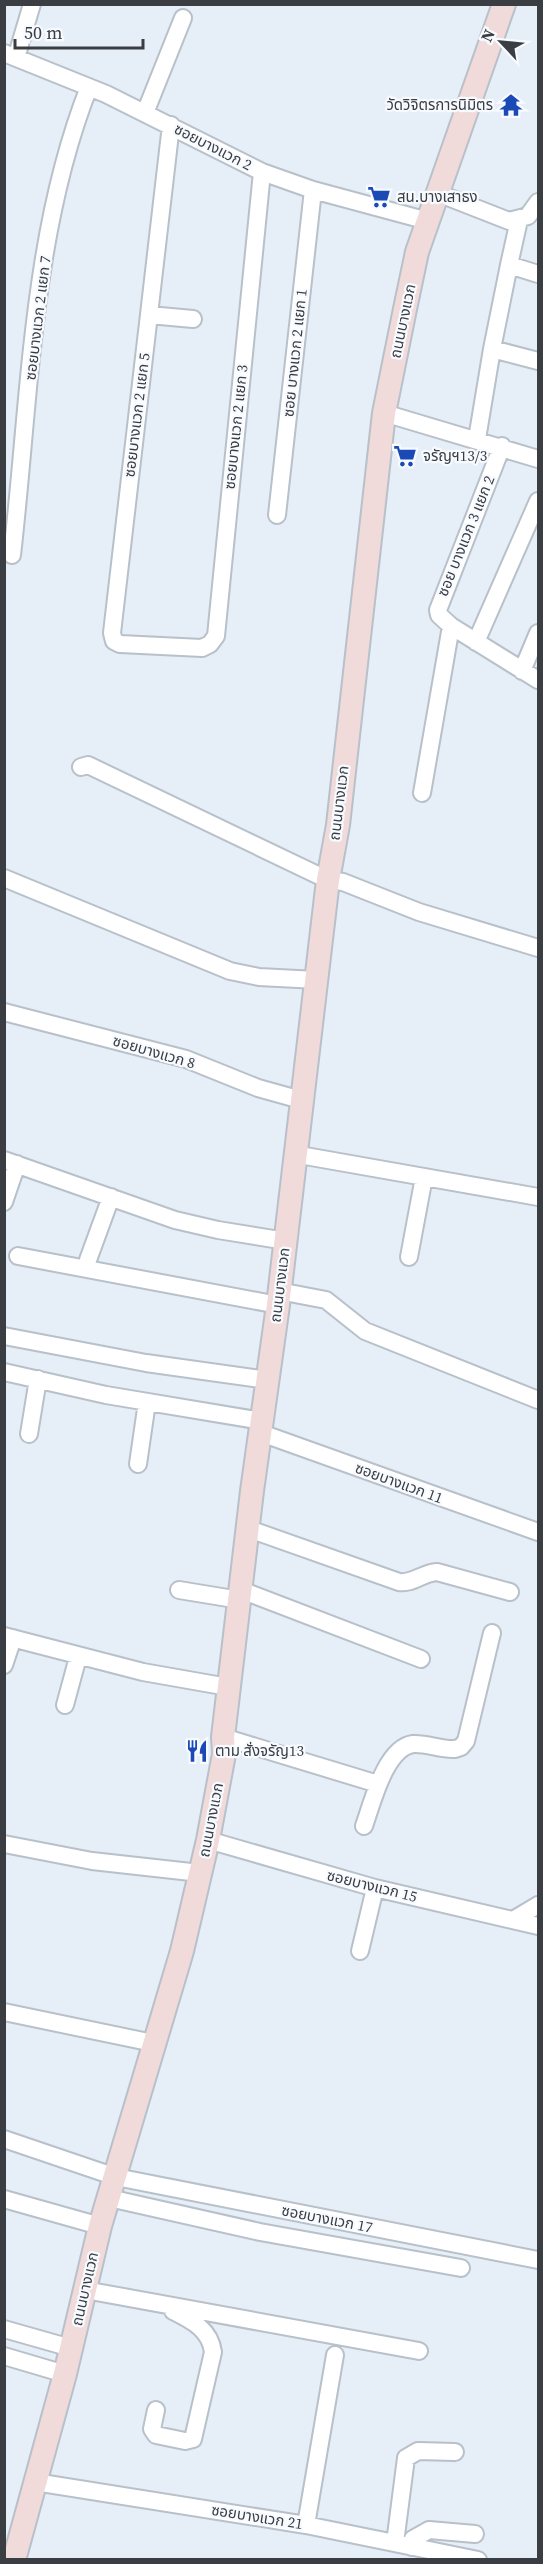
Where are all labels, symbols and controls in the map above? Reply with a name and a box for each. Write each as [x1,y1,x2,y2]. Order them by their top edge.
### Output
scale bar [15,12,142,50]
north arrow [471,12,531,72]
text: 50 m [24,20,62,45]
text: N [475,25,500,45]
temple icon: วัดวิจิตรการนิมิตร [498,92,524,118]
place label: วัดวิจิตรการนิมิตร [386,94,493,115]
street label: ซอยบางแวก 2 [171,118,256,175]
supermarket icon: สน.บางเสาธง [366,184,392,210]
place label: สน.บางเสาธง [397,186,478,207]
street label: ซอยบางแวก 2 แยก 7 [19,254,56,381]
street label: ถนนบางแวก [384,282,421,360]
street label: ซอย บางแวก 2 แยก 1 [277,288,312,418]
street label: ซอยบางแวก 2 แยก 5 [118,351,155,478]
street label: ซอยบางแวก 2 แยก 3 [219,364,252,490]
supermarket icon: จรัญฯ13/3 [392,443,418,469]
place label: จรัญฯ13/3 [423,445,487,466]
street label: ซอย บางแวก 3 แยก 2 [432,472,499,599]
street label: ถนนบางแวก [323,764,354,842]
street label: ซอยบางแวก 8 [110,1030,198,1073]
street label: ถนนบางแวก [264,1246,295,1324]
street label: ซอยบางแวก 11 [352,1457,446,1508]
restaurant icon: ตาม สั่งจรัญ13 [184,1738,210,1764]
place label: ตาม สั่งจรัญ13 [215,1740,304,1761]
street label: ถนนบางแวก [193,1781,228,1859]
street label: ซอยบางแวก 15 [325,1864,419,1907]
street label: ซอยบางแวก 17 [280,2199,374,2238]
street label: ถนนบางแวก [66,2250,103,2328]
street label: ซอยบางแวก 21 [210,2499,304,2534]

